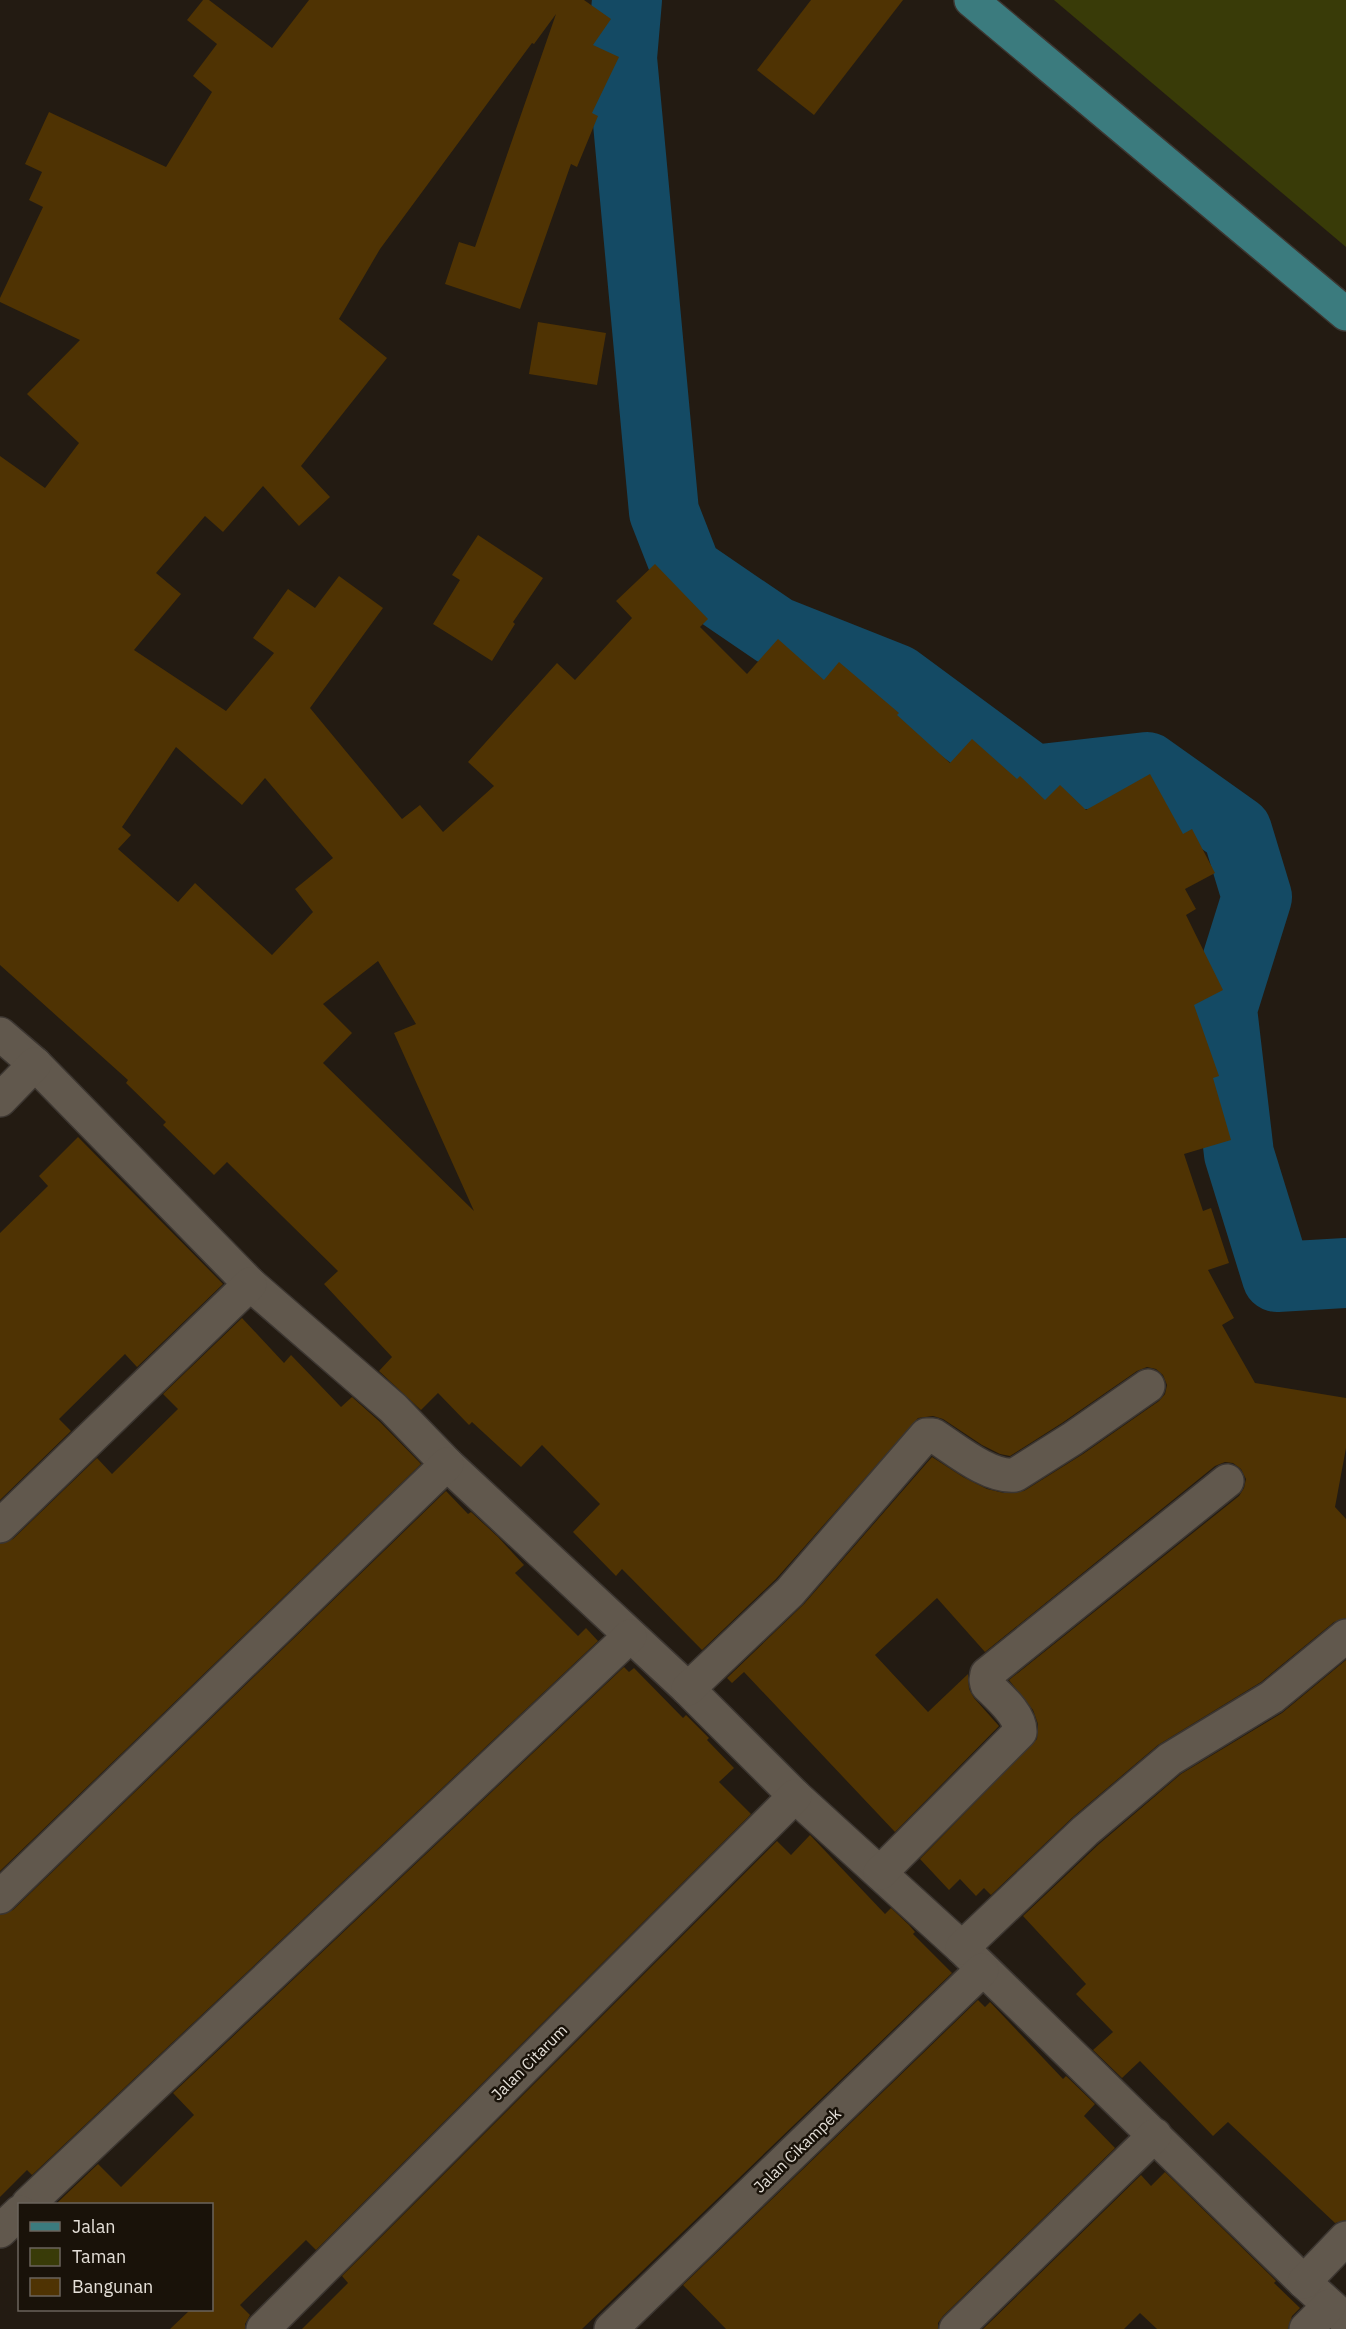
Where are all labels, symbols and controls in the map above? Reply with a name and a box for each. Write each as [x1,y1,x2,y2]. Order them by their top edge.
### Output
street label: Jalan Citarum [487,2020,571,2104]
street label: Jalan Cikampek [749,2103,845,2197]
legend [18,2203,213,2311]
text: Jalan [72,2215,116,2238]
text: Taman [72,2245,126,2268]
text: Bangunan [72,2275,153,2298]

